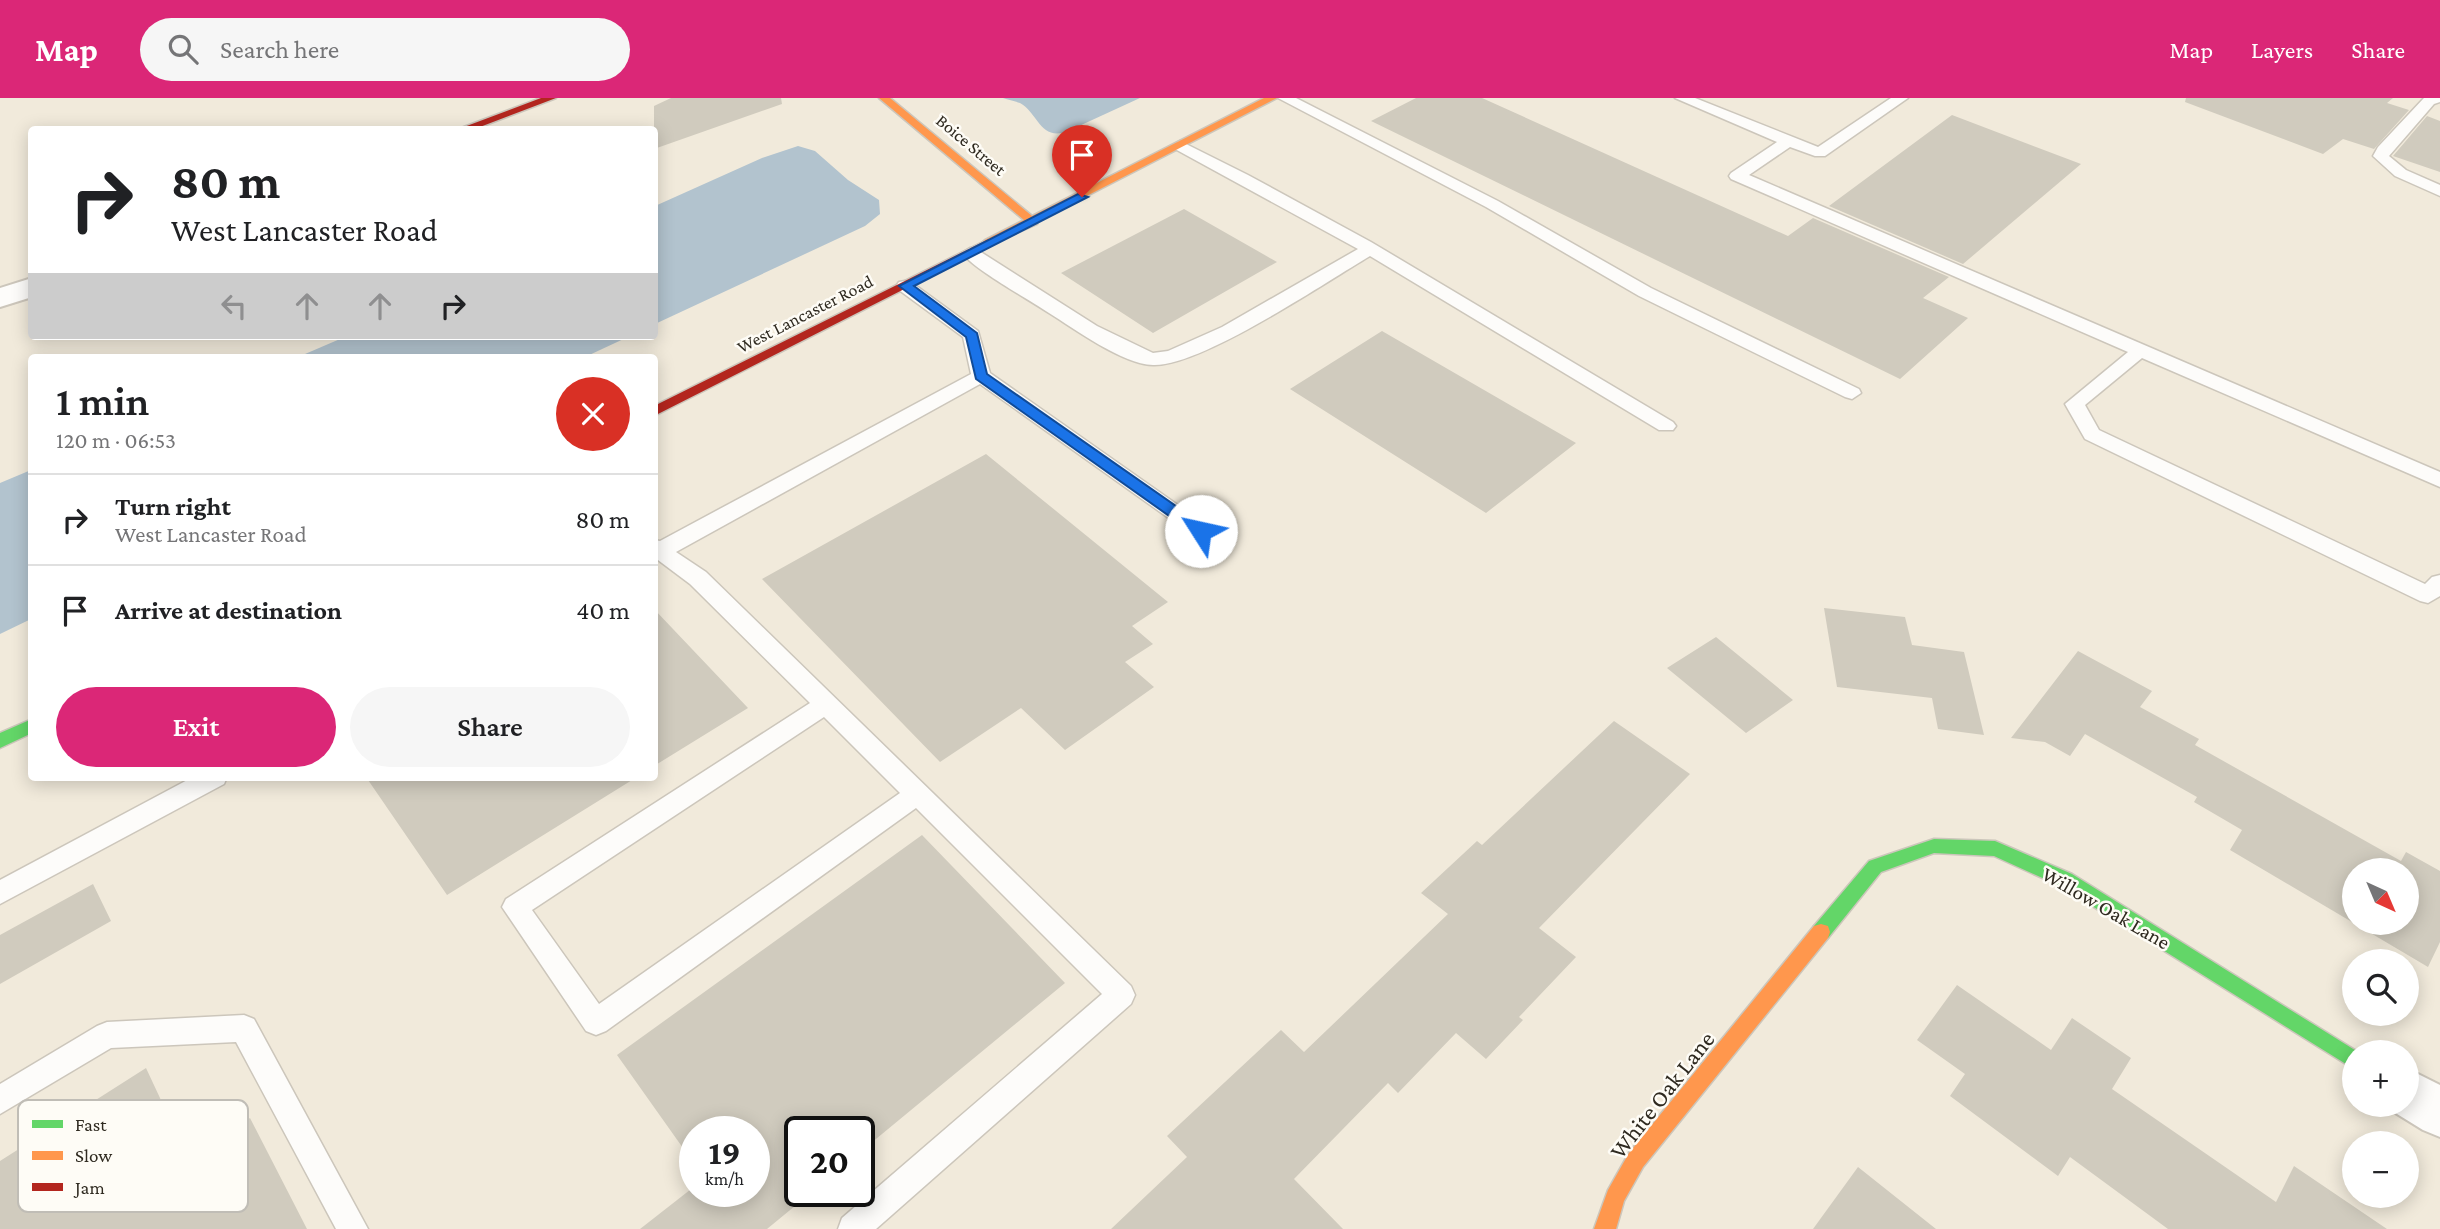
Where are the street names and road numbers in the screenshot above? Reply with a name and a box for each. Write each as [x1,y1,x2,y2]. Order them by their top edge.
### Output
street label: Boice Street [932,110,1011,180]
street label: West Lancaster Road [734,271,877,357]
street label: Willow Oak Lane [2038,862,2174,954]
street label: White Oak Lane [1604,1026,1720,1164]

